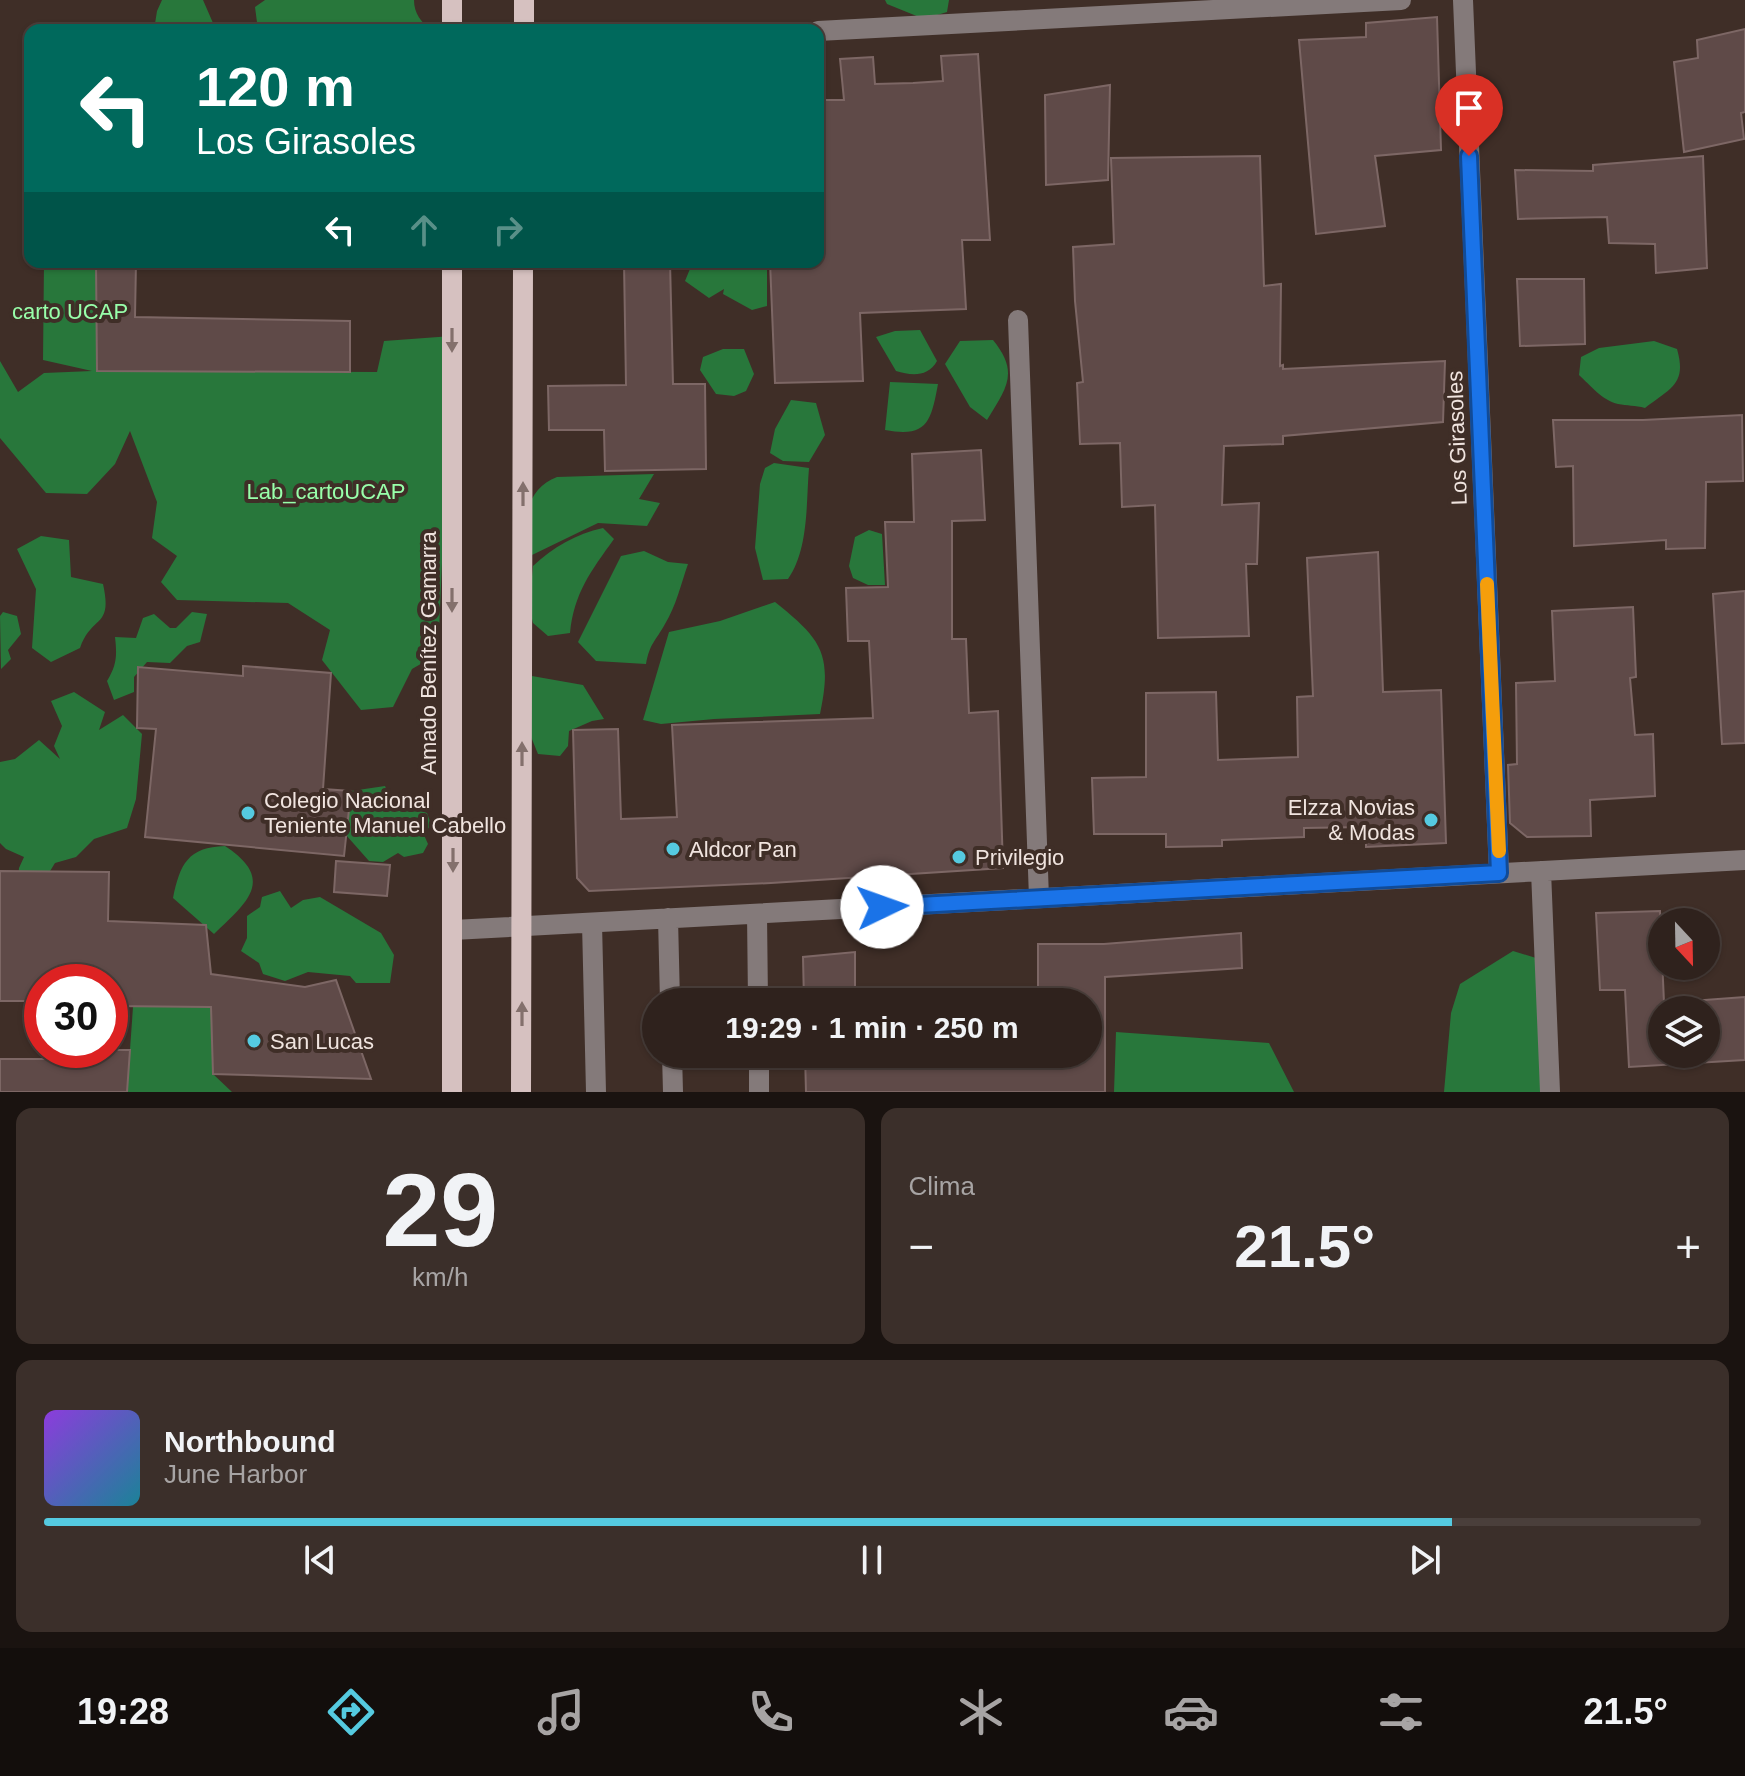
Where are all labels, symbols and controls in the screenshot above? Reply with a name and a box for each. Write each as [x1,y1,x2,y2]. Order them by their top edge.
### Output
text: 120 m [196,55,355,118]
icon: left [64,56,168,160]
pin [1435,74,1503,156]
icon: arrive [1447,86,1491,130]
text: Los Girasoles [196,121,416,162]
icon: left [318,208,362,252]
icon: ahead [402,208,446,252]
icon: right [486,208,530,252]
park label: carto UCAP [12,299,128,324]
one-way arrow [446,328,458,353]
street label: Los Girasoles [1442,370,1472,506]
park label: Lab_cartoUCAP [247,479,405,504]
one-way arrow [517,481,529,506]
street label: Amado Benítez Gamarra [416,531,441,775]
one-way arrow [446,588,458,613]
one-way arrow [516,741,528,766]
place label: Colegio Nacional Teniente Manuel Cabello [264,788,506,838]
place label: Elzza Novias & Modas [1288,795,1415,845]
marker: Colegio Nacional Teniente Manuel Cabello [239,804,257,822]
marker: Elzza Novias & Modas [1422,811,1440,829]
place label: Aldcor Pan [689,837,797,862]
marker: Aldcor Pan [664,840,682,858]
place label: Privilegio [975,845,1064,870]
one-way arrow [447,848,459,873]
marker: Privilegio [950,848,968,866]
position arrow [840,865,924,949]
north arrow [1648,908,1720,980]
map controls [1648,908,1720,1068]
speed limit sign: 30 [24,964,128,1068]
button: layers [1648,996,1720,1068]
one-way arrow [516,1001,528,1026]
text: 19:29 · 1 min · 250 m [725,1011,1019,1044]
place label: San Lucas [270,1029,374,1054]
marker: San Lucas [245,1032,263,1050]
text: 29 [382,1152,498,1268]
text: Clima [909,1171,975,1201]
text: 21.5° [1234,1213,1375,1280]
text: − [909,1222,934,1271]
text: + [1675,1222,1701,1271]
text: km/h [412,1262,468,1292]
text: Northbound [164,1425,336,1458]
text: June Harbor [164,1459,307,1489]
icon: previous [298,1538,342,1582]
icon: pause [850,1538,894,1582]
icon: next [1403,1538,1447,1582]
icon: directions [323,1684,379,1740]
icon: music [533,1684,589,1740]
icon: phone [743,1684,799,1740]
icon: climate [953,1684,1009,1740]
icon: car [1163,1684,1219,1740]
icon: filters [1373,1684,1429,1740]
text: 19:28 [77,1691,169,1732]
text: 21.5° [1583,1691,1668,1732]

